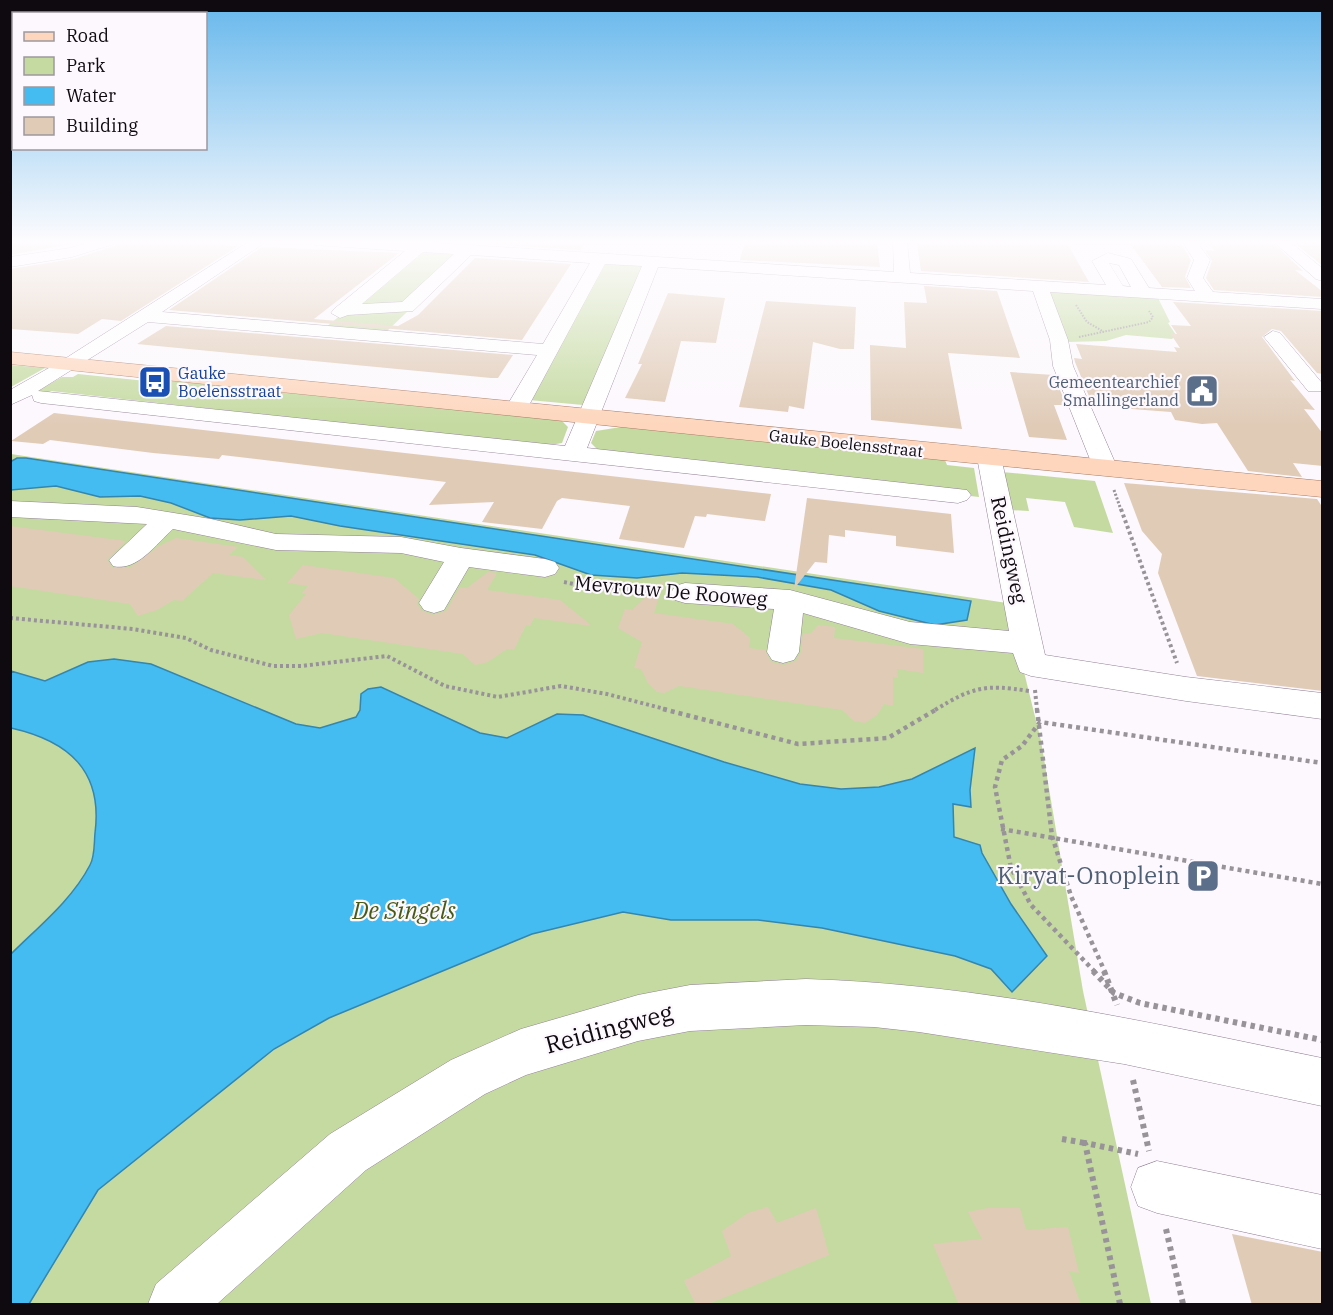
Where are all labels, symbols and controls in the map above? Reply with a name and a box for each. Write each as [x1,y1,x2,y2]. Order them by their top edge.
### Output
legend [12,12,207,150]
text: Road [66,24,109,47]
text: Park [66,54,106,77]
text: Water [66,84,116,107]
text: Building [66,114,138,137]
place label: Gauke Boelensstraat [178,363,282,401]
bus stop icon: Gauke Boelensstraat [137,364,173,400]
place label: Gemeentearchief Smallingerland [1049,372,1181,410]
public building icon: Gemeentearchief Smallingerland [1184,373,1220,409]
street label: Gauke Boelensstraat [768,425,924,461]
street label: Reidingweg [985,494,1034,606]
street label: Mevrouw De Rooweg [573,569,769,612]
parking icon: Kiryat-Onoplein [1185,858,1221,894]
place label: Kiryat-Onoplein [997,859,1180,891]
park label: De Singels [351,894,456,926]
street label: Reidingweg [541,996,676,1060]

